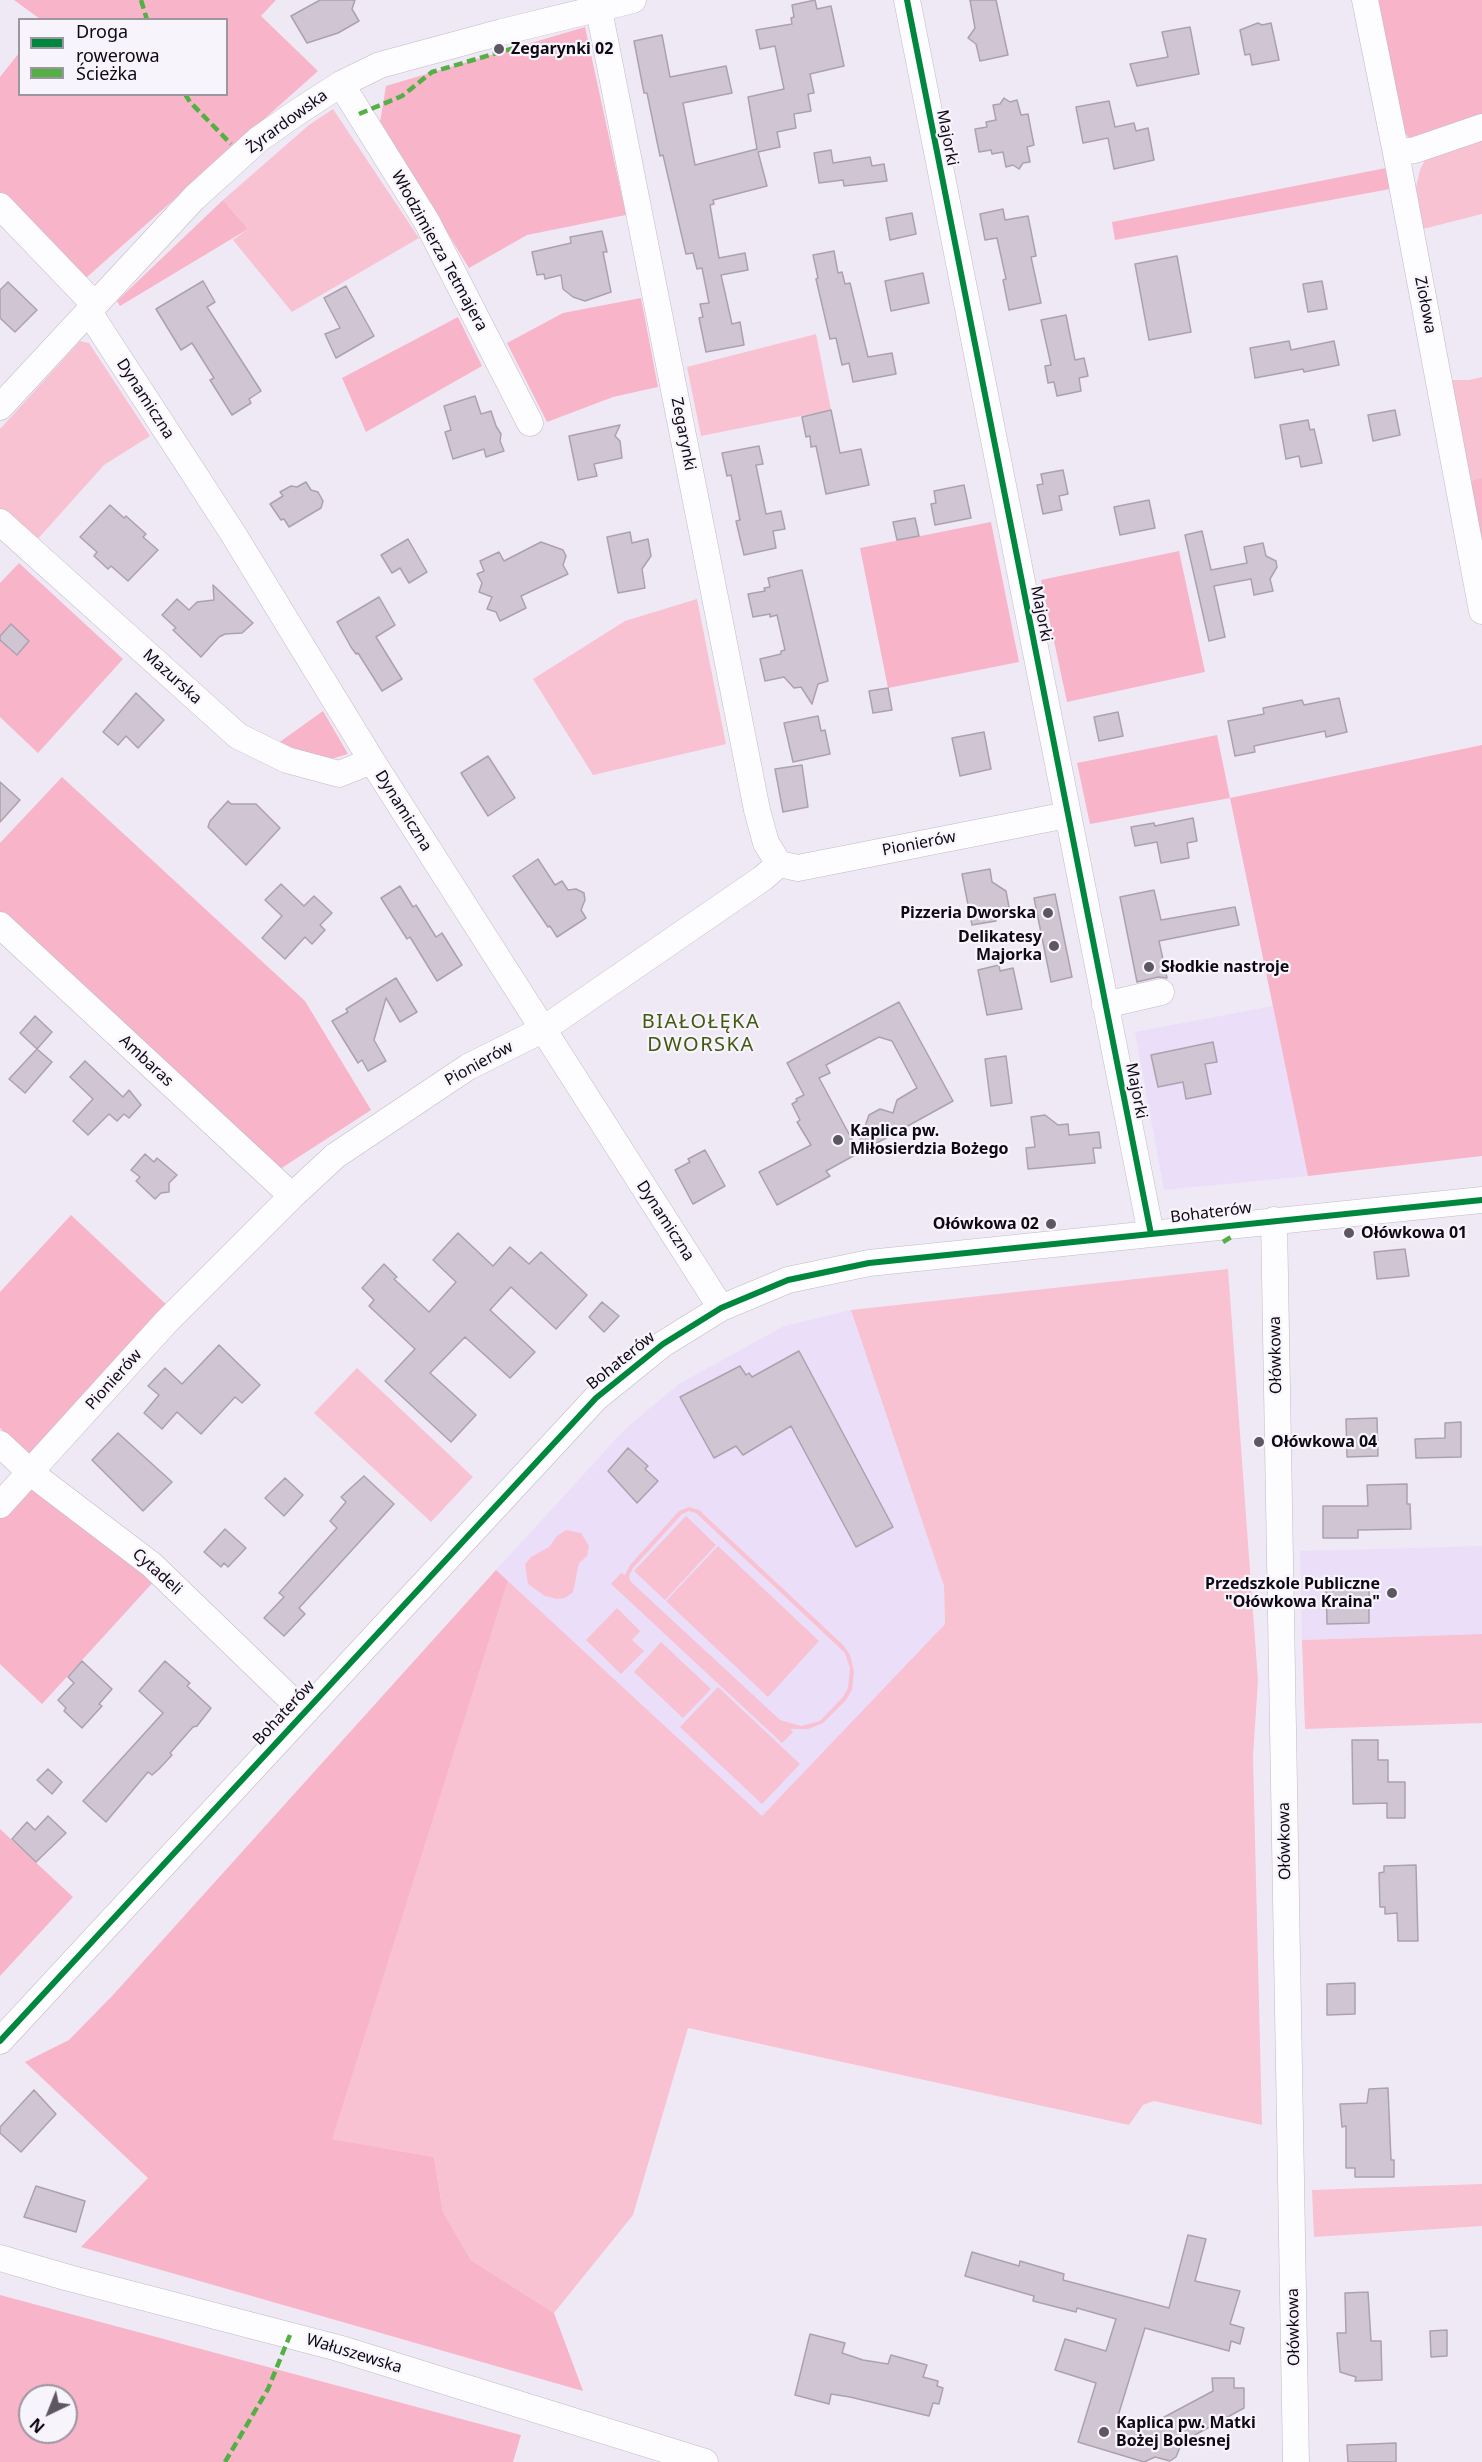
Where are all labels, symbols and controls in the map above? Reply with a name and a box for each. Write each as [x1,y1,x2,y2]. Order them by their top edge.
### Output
legend [18,18,228,96]
text: Droga rowerowa [76,19,160,67]
place label: Zegarynki 02 [511,39,613,59]
marker: Zegarynki 02 [492,42,506,56]
text: Ścieżka [76,61,137,85]
street label: Żyrardowska [243,86,331,158]
street label: Majorki [932,108,962,168]
street label: Włodzimierza Tetmajera [387,167,491,335]
street label: Ziołowa [1410,275,1440,335]
street label: Dynamiczna [112,355,178,443]
street label: Zegarynki [666,396,700,472]
street label: Majorki [1026,584,1056,644]
street label: Mazurska [139,646,205,708]
street label: Dynamiczna [371,767,435,855]
street label: Pionierów [880,827,958,861]
place label: Pizzeria Dworska [900,903,1036,923]
marker: Pizzeria Dworska [1041,906,1055,920]
place label: Delikatesy Majorka [958,927,1042,965]
marker: Delikatesy Majorka [1047,939,1061,953]
place label: Słodkie nastroje [1161,957,1289,977]
marker: Słodkie nastroje [1142,960,1156,974]
district label: BIAŁOŁĘKA DWORSKA [642,1010,760,1057]
street label: Ambaras [115,1031,177,1091]
street label: Pionierów [442,1037,516,1091]
street label: Majorki [1121,1061,1151,1121]
place label: Kaplica pw. Miłosierdzia Bożego [850,1121,1009,1159]
marker: Kaplica pw. Miłosierdzia Bożego [831,1133,845,1147]
street label: Dynamiczna [632,1177,698,1265]
street label: Bohaterów [1169,1198,1253,1228]
place label: Ołówkowa 02 [933,1214,1039,1234]
marker: Ołówkowa 02 [1044,1217,1058,1231]
place label: Ołówkowa 01 [1361,1223,1467,1243]
marker: Ołówkowa 01 [1342,1226,1356,1240]
street label: Ołówkowa [1266,1316,1286,1394]
street label: Bohaterów [583,1328,659,1394]
street label: Pionierów [82,1346,146,1414]
place label: Ołówkowa 04 [1271,1432,1377,1452]
marker: Ołówkowa 04 [1252,1435,1266,1449]
street label: Cytadeli [128,1545,186,1599]
place label: Przedszkole Publiczne "Ołówkowa Kraina" [1205,1574,1380,1612]
marker: Przedszkole Publiczne "Ołówkowa Kraina" [1385,1586,1399,1600]
street label: Bohaterów [249,1676,319,1750]
street label: Ołówkowa [1275,1802,1295,1880]
street label: Ołówkowa [1284,2288,1304,2366]
street label: Wałuszewska [304,2330,404,2378]
north arrow [18,2384,78,2444]
text: N [25,2413,49,2438]
place label: Kaplica pw. Matki Bożej Bolesnej [1116,2413,1256,2451]
marker: Kaplica pw. Matki Bożej Bolesnej [1097,2425,1111,2439]

